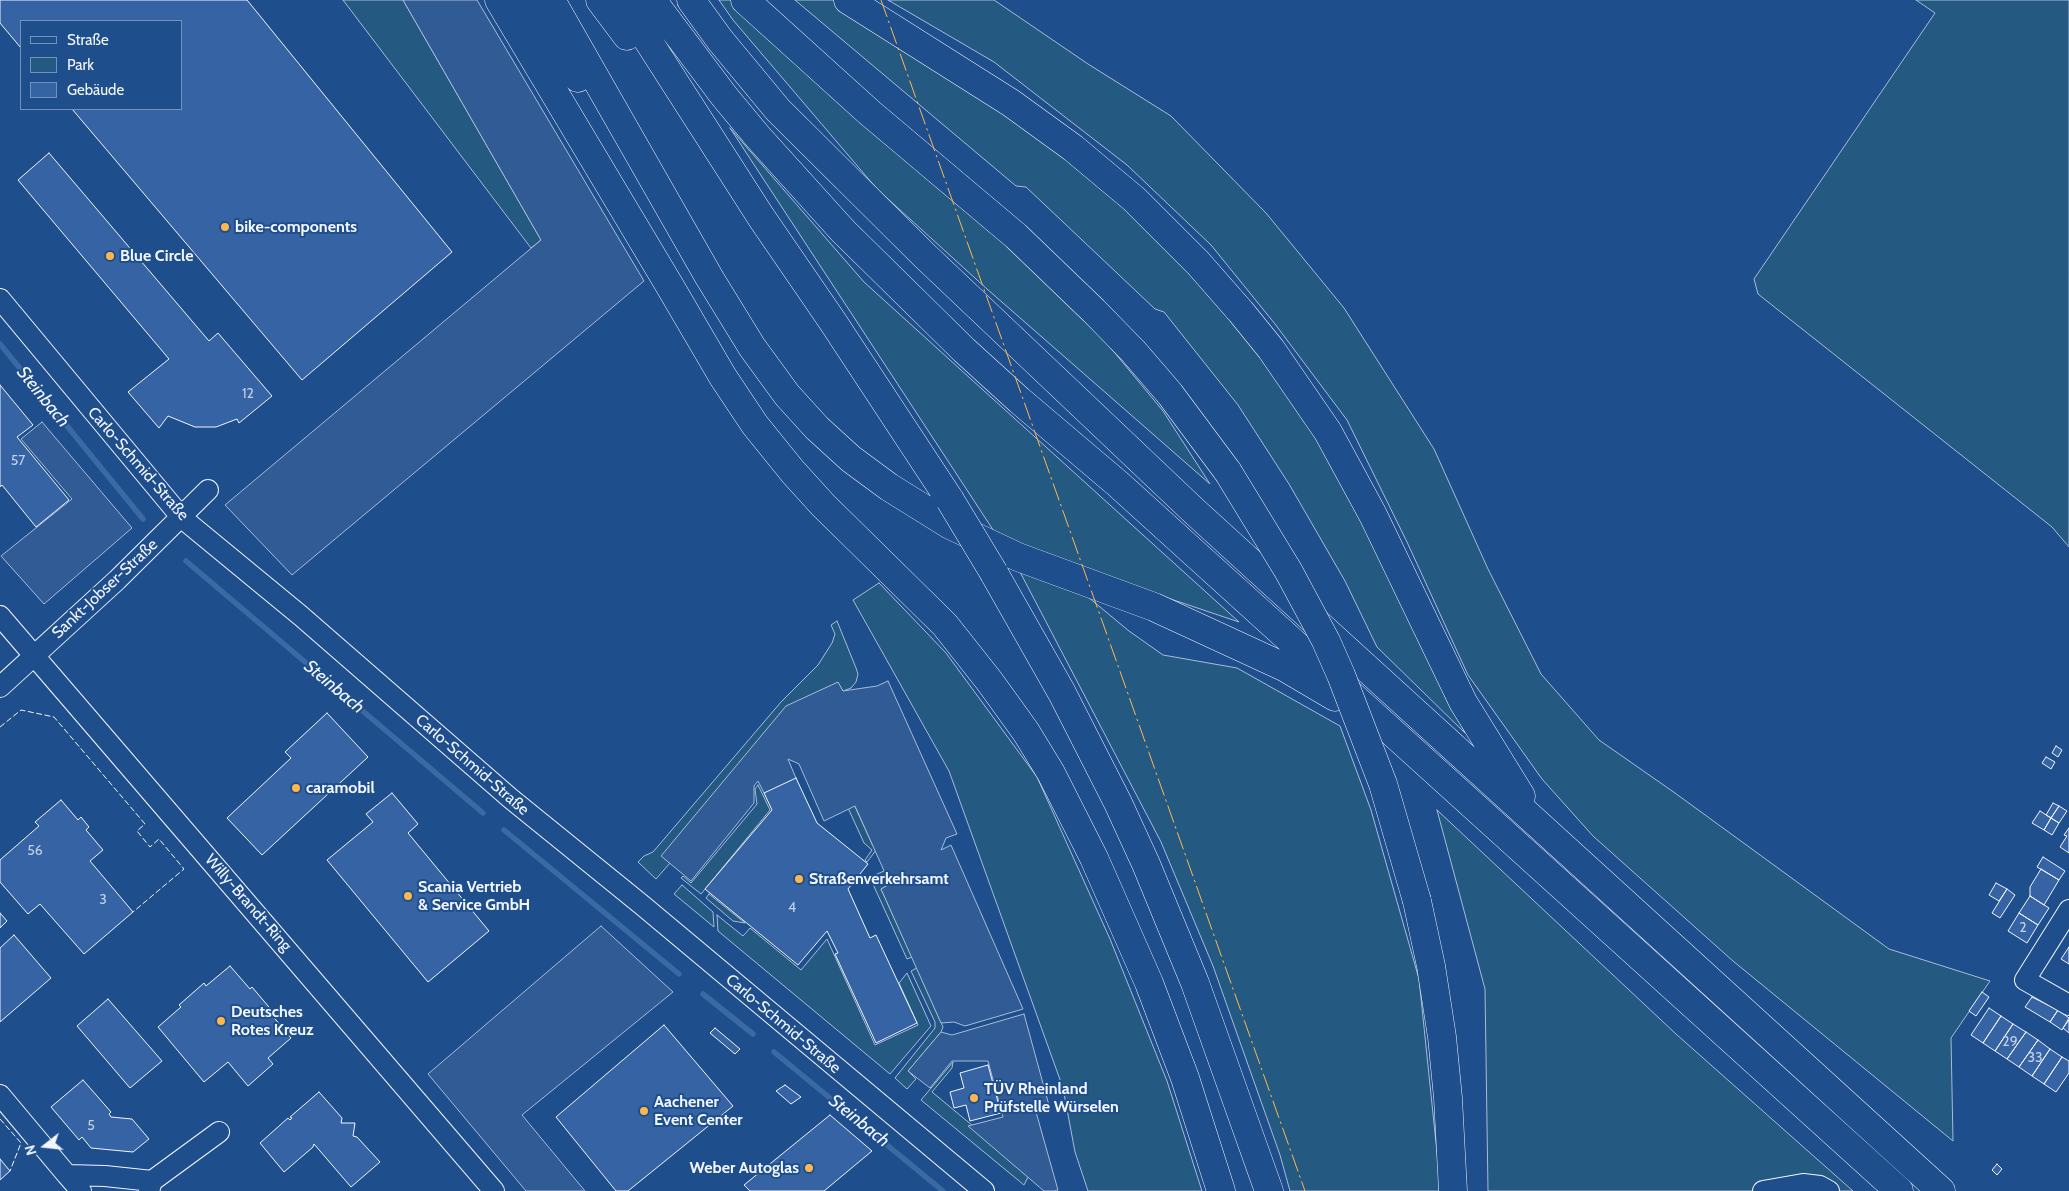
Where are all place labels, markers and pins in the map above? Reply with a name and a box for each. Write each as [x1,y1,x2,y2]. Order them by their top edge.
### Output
place label: bike-components [235,217,357,237]
marker: bike-components [219,221,231,233]
place label: Blue Circle [120,246,193,266]
marker: Blue Circle [104,250,116,262]
place label: caramobil [306,778,375,798]
marker: caramobil [290,782,302,794]
place label: Straßenverkehrsamt [809,869,949,889]
marker: Straßenverkehrsamt [793,873,805,885]
place label: Scania Vertrieb & Service GmbH [418,877,530,915]
marker: Scania Vertrieb & Service GmbH [402,890,414,902]
place label: Deutsches Rotes Kreuz [231,1002,314,1040]
marker: Deutsches Rotes Kreuz [215,1015,227,1027]
place label: TÜV Rheinland Prüfstelle Würselen [984,1079,1119,1117]
place label: Aachener Event Center [654,1092,743,1130]
marker: TÜV Rheinland Prüfstelle Würselen [968,1092,980,1104]
marker: Aachener Event Center [638,1105,650,1117]
place label: Weber Autoglas [690,1158,799,1178]
marker: Weber Autoglas [803,1162,815,1174]

